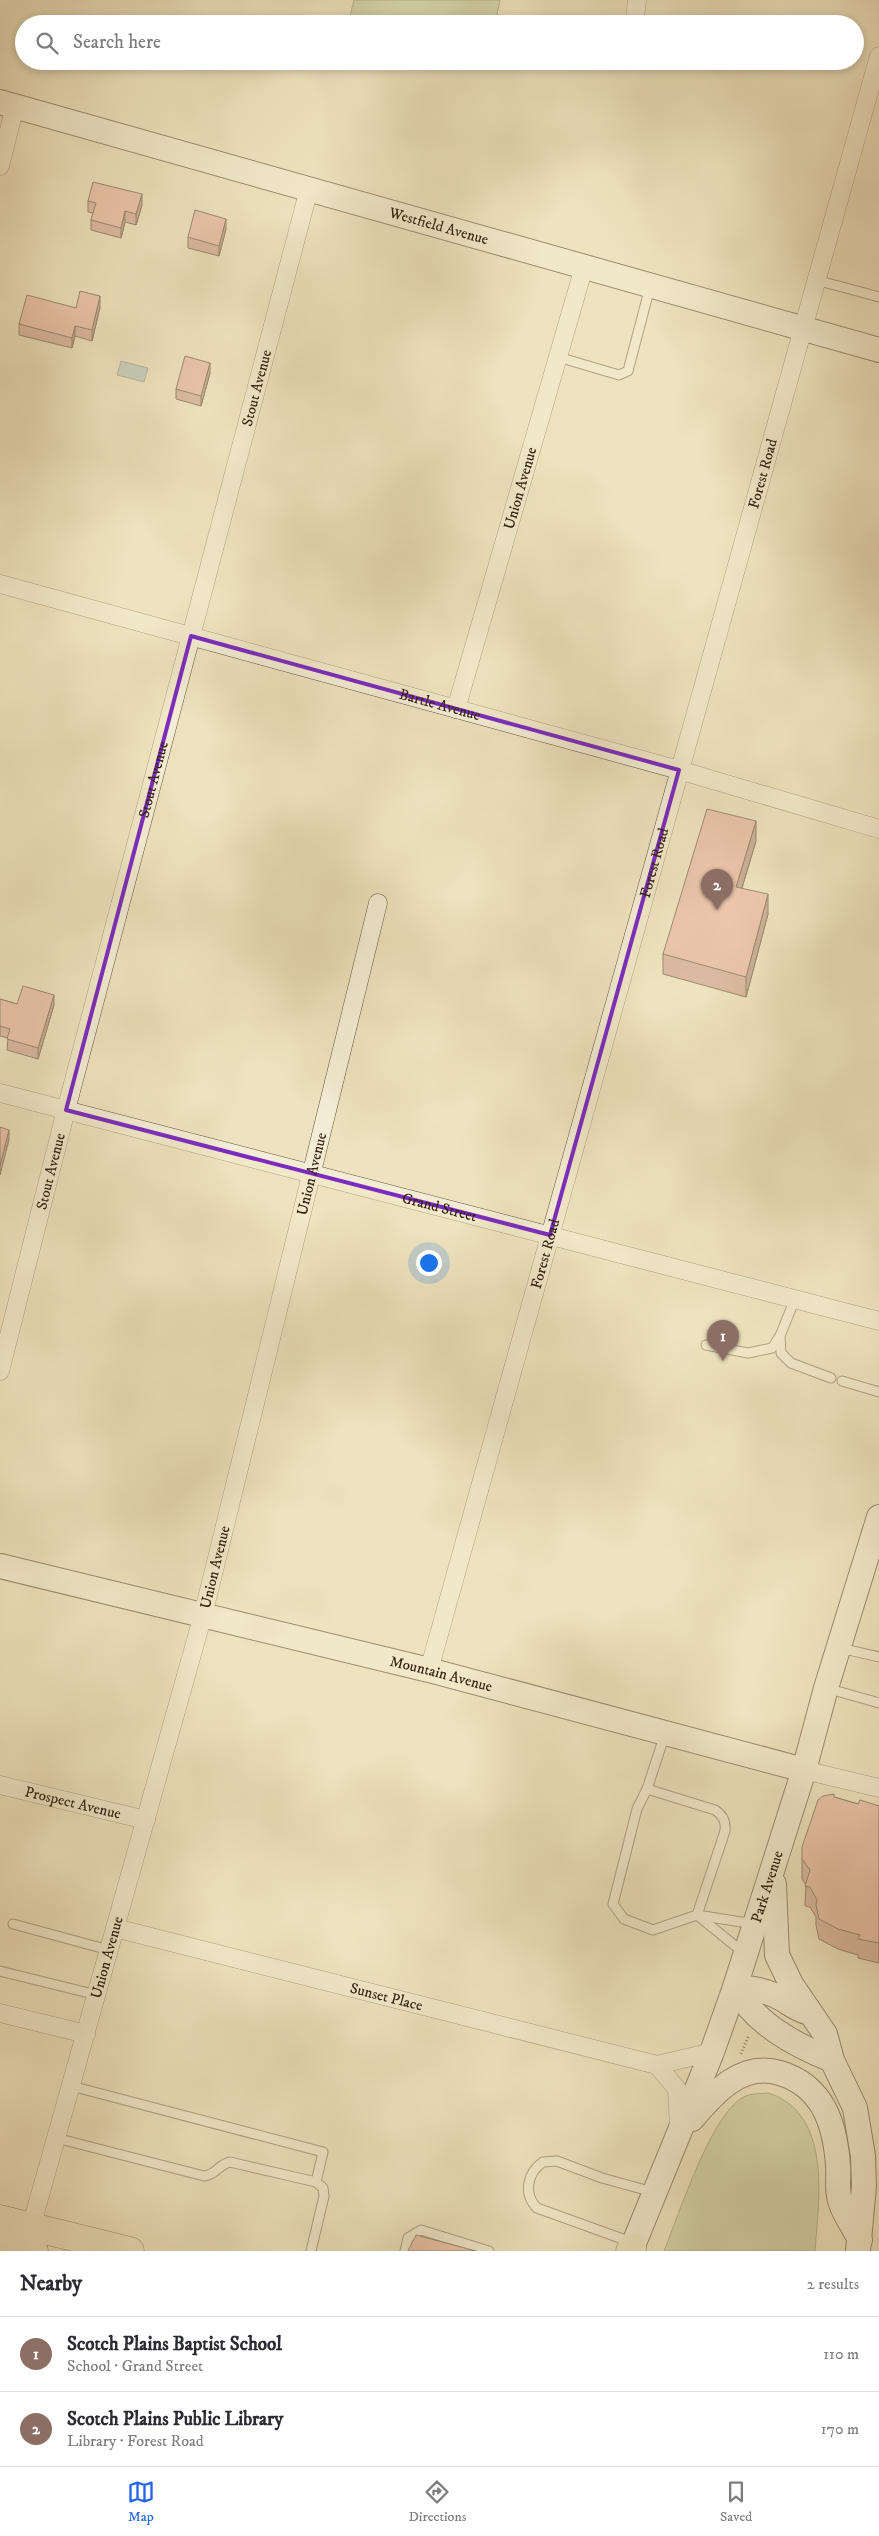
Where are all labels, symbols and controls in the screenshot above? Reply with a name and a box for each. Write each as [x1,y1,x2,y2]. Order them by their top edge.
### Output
search box [15,15,864,70]
icon: search [33,29,61,57]
text: Search here [73,31,161,54]
street label: Westfield Avenue [386,203,491,249]
street label: Stout Avenue [237,348,276,428]
street label: Forest Road [744,436,782,511]
street label: Union Avenue [499,445,541,531]
street label: Bartle Avenue [397,684,483,725]
street label: Stout Avenue [134,739,172,820]
street label: Forest Road [635,825,673,900]
pin: 2 [701,869,733,910]
street label: Union Avenue [292,1130,331,1217]
street label: Stout Avenue [32,1131,69,1212]
street label: Grand Street [400,1188,479,1226]
street label: Forest Road [526,1216,564,1291]
your location [416,1250,442,1276]
pin: 1 [707,1320,739,1361]
street label: Union Avenue [195,1524,234,1611]
street label: Mountain Avenue [388,1651,494,1696]
street label: Prospect Avenue [23,1782,123,1823]
street label: Park Avenue [747,1848,787,1925]
street label: Union Avenue [86,1914,127,2001]
street label: Sunset Place [348,1978,425,2015]
text: Nearby [20,2271,82,2297]
text: 2 results [807,2274,859,2294]
text: Scotch Plains Baptist School [67,2333,282,2356]
text: 1 [33,2344,39,2364]
text: 110 m [823,2344,859,2364]
text: School · Grand Street [67,2356,203,2376]
text: Scotch Plains Public Library [67,2408,283,2431]
text: 2 [32,2419,40,2439]
text: 170 m [821,2419,859,2439]
text: Library · Forest Road [67,2431,204,2451]
tab: Map [127,2478,155,2526]
tab: Directions [408,2478,466,2526]
tab: Saved [720,2478,752,2526]

